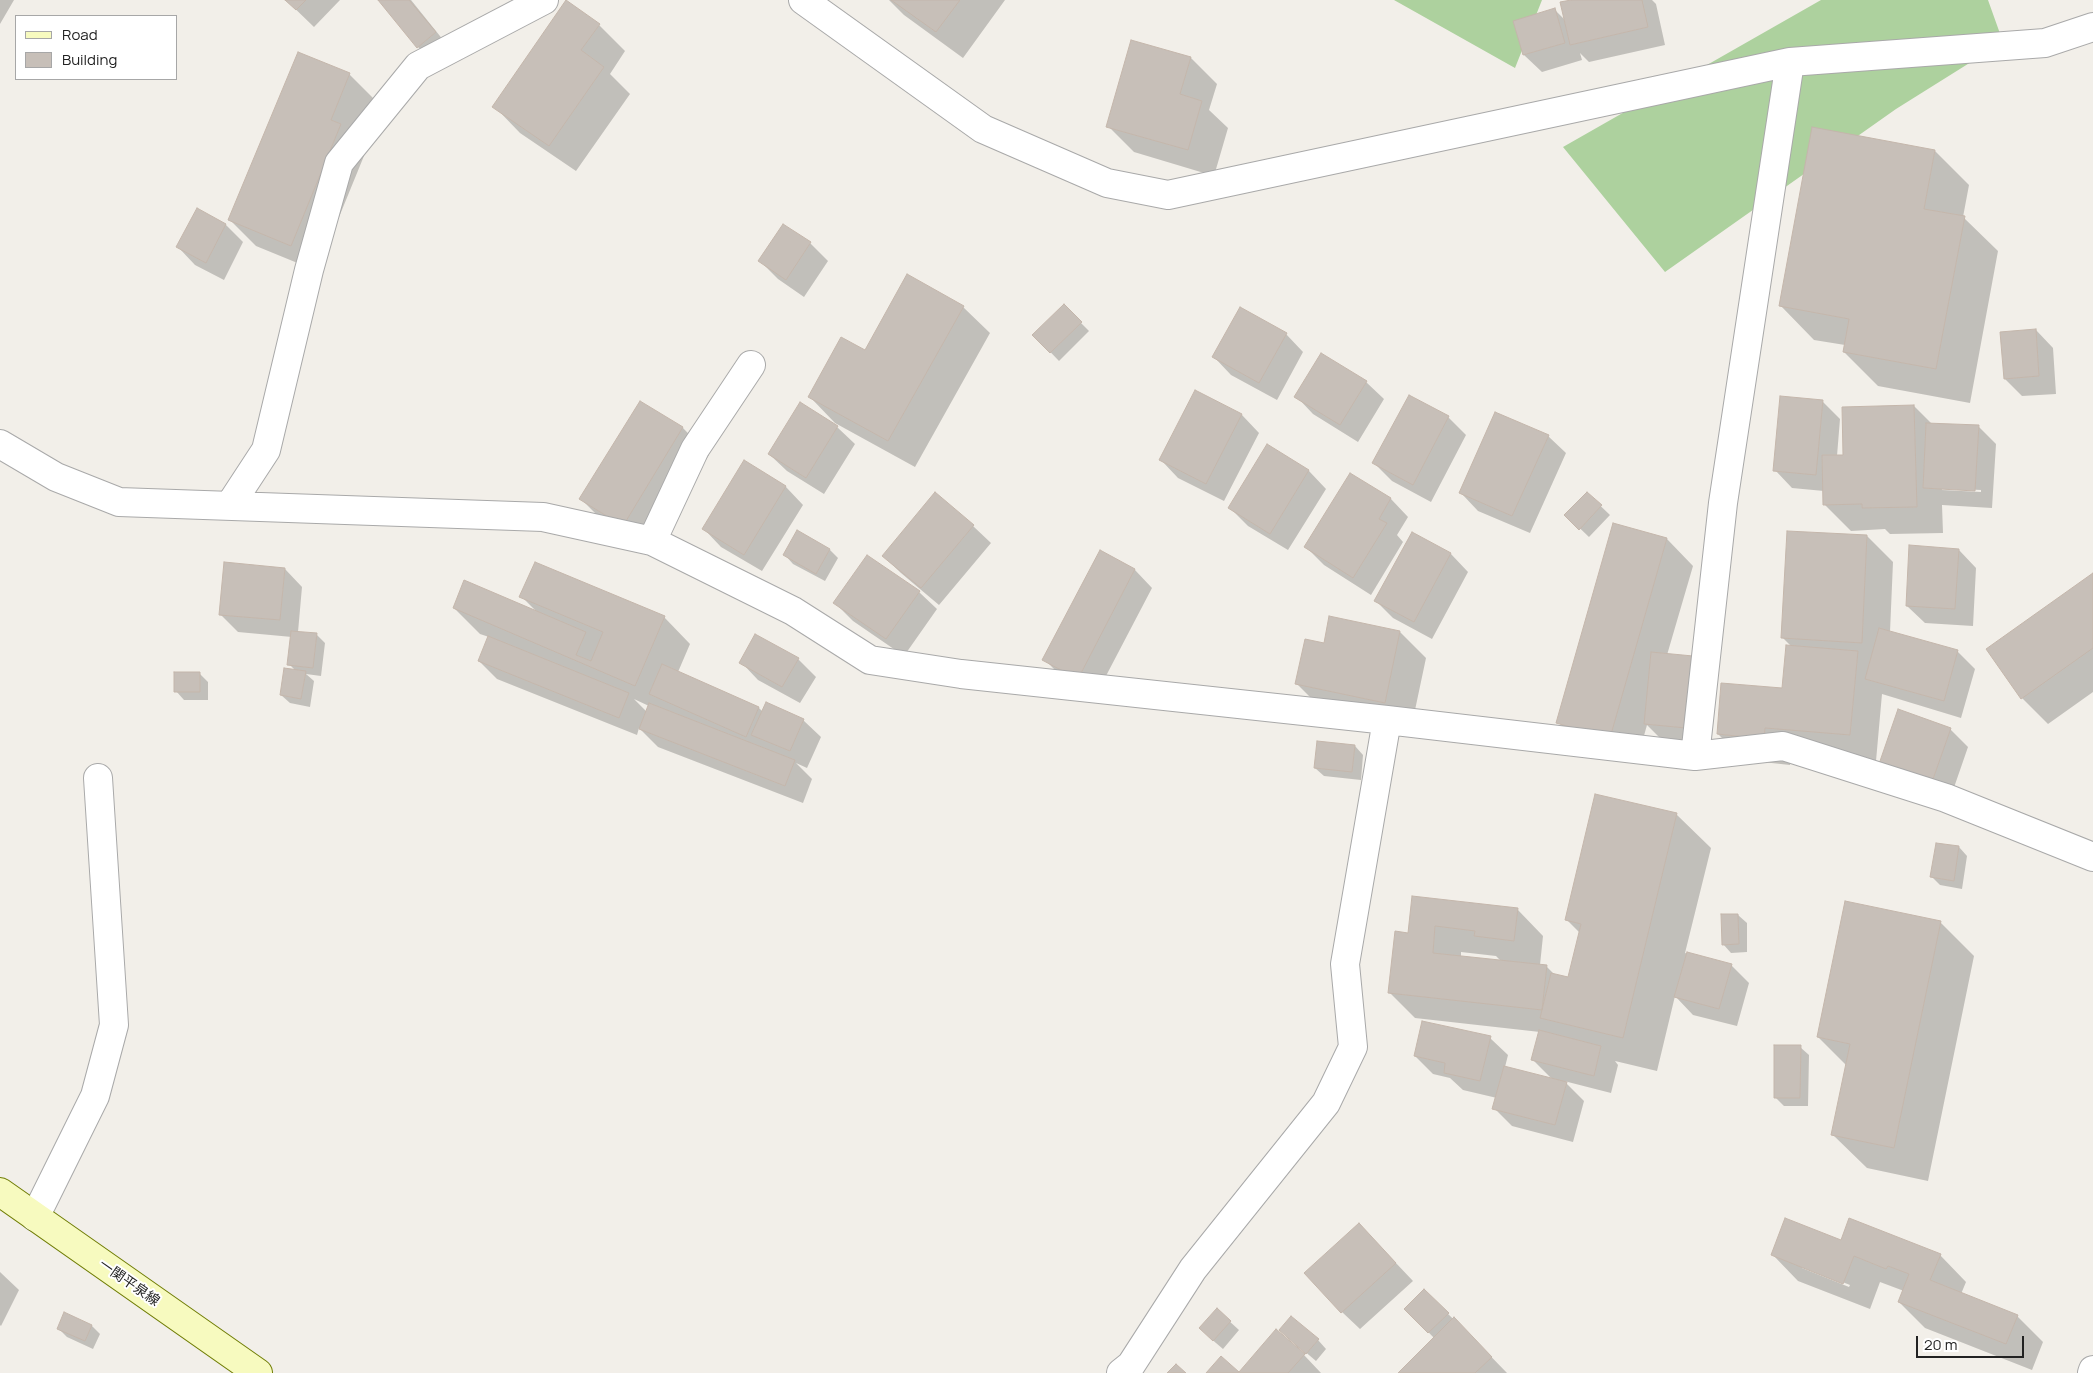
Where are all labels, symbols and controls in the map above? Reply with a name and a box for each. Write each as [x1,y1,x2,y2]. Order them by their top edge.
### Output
legend [15,15,178,80]
text: Road [62,24,98,45]
text: Building [62,49,117,70]
street label: 一関平泉線 [96,1256,162,1310]
scale bar [1918,1326,2026,1358]
text: 20 m [1924,1334,1957,1355]

